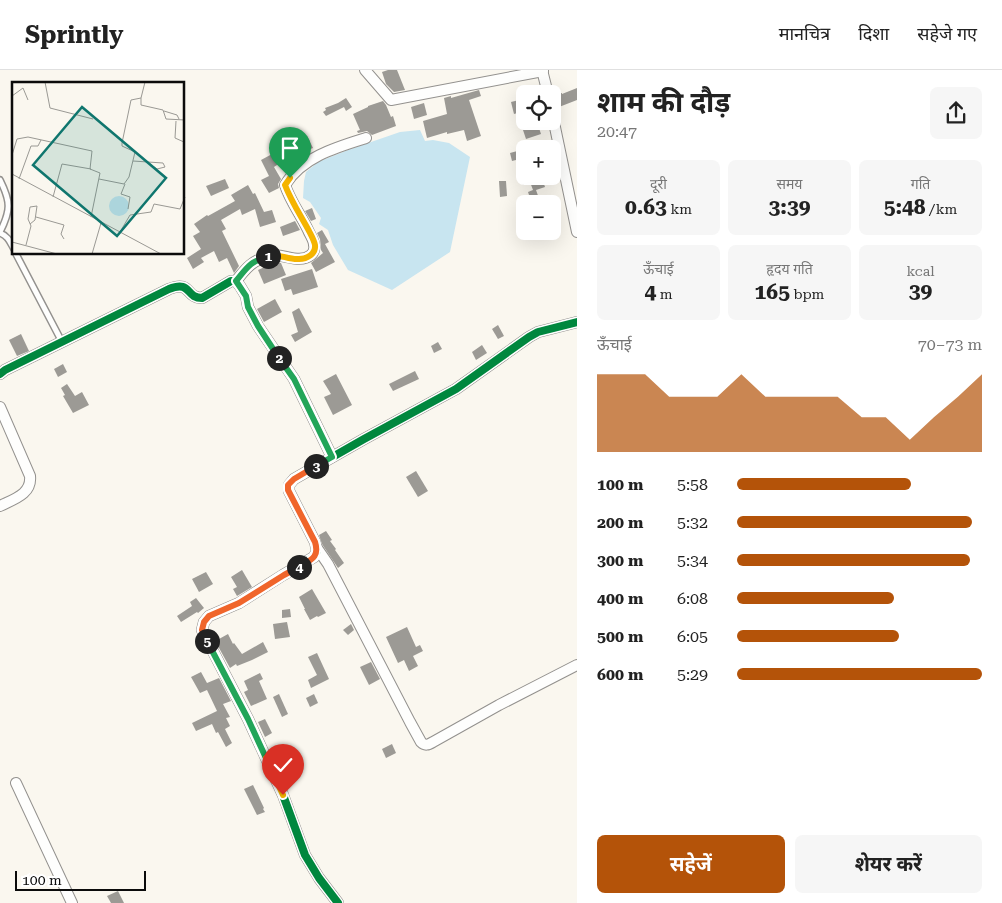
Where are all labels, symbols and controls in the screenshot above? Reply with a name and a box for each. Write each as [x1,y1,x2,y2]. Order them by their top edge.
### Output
text: Sprintly [25,21,124,49]
text: मानचित्र [779,23,830,44]
text: दिशा [858,23,889,44]
text: सहेजे गए [917,23,977,44]
inset map [12,82,185,255]
map controls [516,85,561,240]
button: locate [516,85,561,130]
text: शाम की दौड़ [597,86,730,119]
button: share [930,87,982,139]
text: 20:47 [597,122,637,141]
pin [269,127,311,178]
icon: arrive [276,134,304,162]
button: + [516,140,561,185]
text: दूरी [650,176,667,192]
text: समय [777,176,802,192]
text: गति [911,176,930,192]
button: − [516,195,561,240]
text: 0.63 [625,195,667,219]
text: 3:39 [769,195,810,219]
text: 5:48 [884,195,926,219]
text: km [667,201,692,217]
text: /km [926,201,957,217]
pin: 1 [256,244,280,268]
text: 1 [265,248,272,264]
text: ऊँचाई [643,261,674,277]
text: हृदय गति [766,261,813,277]
text: kcal [906,263,935,279]
text: 39 [909,279,932,303]
text: 4 [644,280,656,304]
text: 165 [755,280,790,304]
text: m [656,286,673,302]
text: bpm [790,286,824,302]
text: ऊँचाई [597,335,632,354]
text: 70–73 m [918,335,982,354]
pin: 2 [266,346,292,370]
text: 2 [276,350,283,366]
pin: 3 [304,454,328,478]
text: 3 [313,458,320,474]
text: 100 m [597,475,643,494]
text: 5:58 [677,475,708,494]
text: 200 m [597,513,643,532]
text: 5:32 [677,513,708,532]
text: 300 m [597,551,643,570]
text: 5:34 [677,551,708,570]
pin: 4 [286,554,312,580]
text: 4 [296,559,303,575]
text: 400 m [597,589,643,608]
text: 6:08 [677,589,708,608]
text: 500 m [597,627,643,646]
text: 6:05 [677,627,708,646]
pin: 5 [194,628,220,654]
text: 5 [204,633,211,649]
text: 600 m [597,665,643,684]
text: 5:29 [677,665,708,684]
pin [262,744,304,795]
icon: check [269,751,297,779]
button: सहेजें [597,835,785,893]
button: शेयर करें [795,835,982,893]
scale bar [15,868,146,891]
text: 100 m [22,872,62,888]

